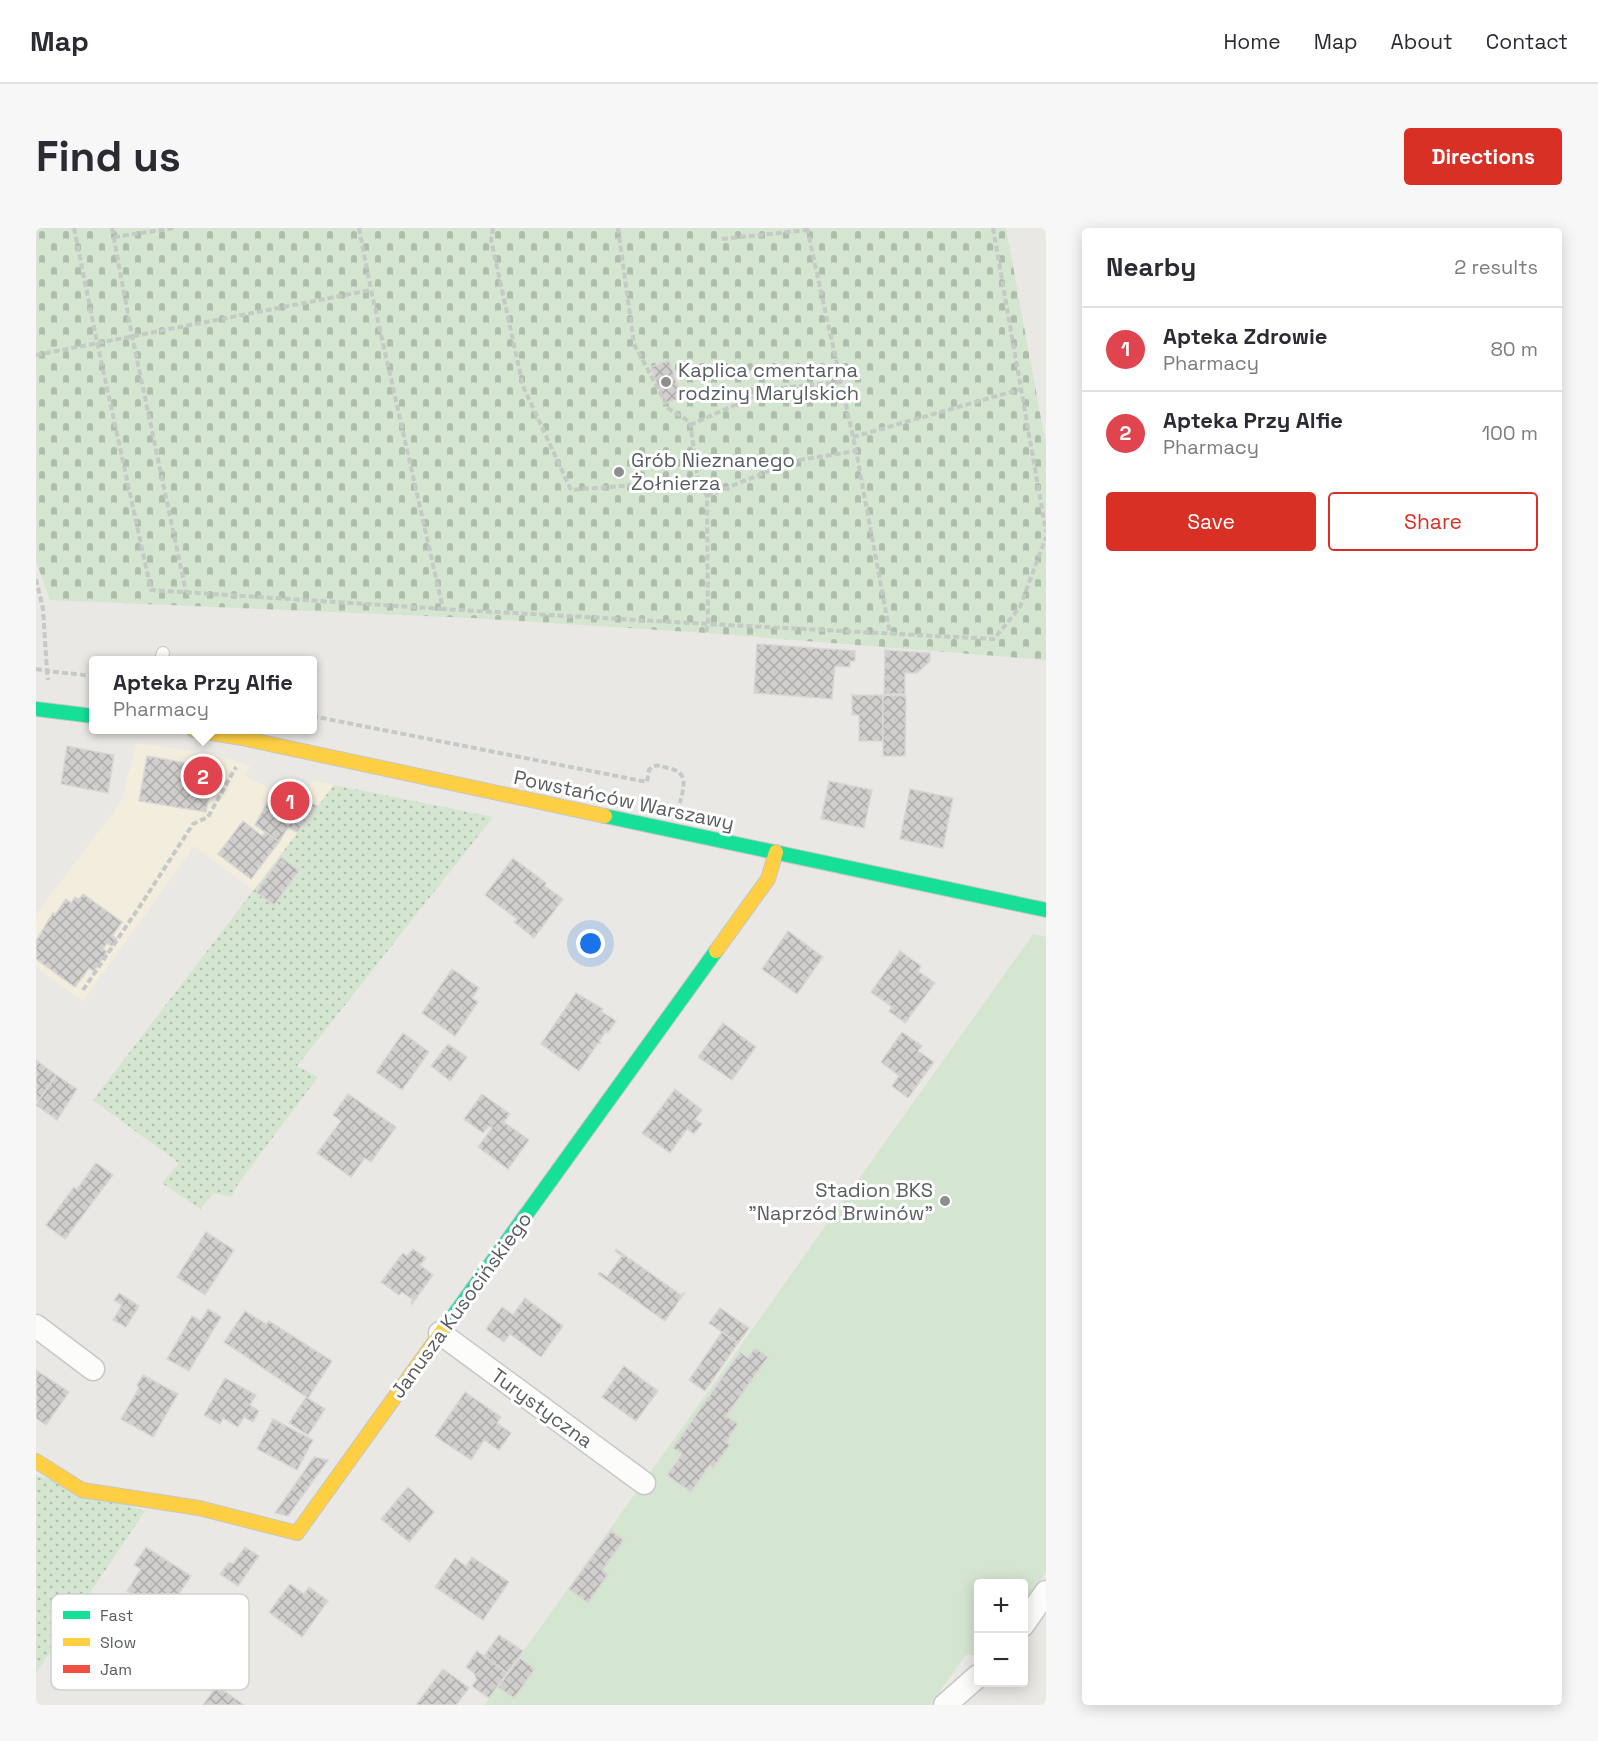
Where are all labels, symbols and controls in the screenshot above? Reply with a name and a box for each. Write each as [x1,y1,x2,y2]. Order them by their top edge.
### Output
text: Map [30,23,89,59]
text: Home [1223,28,1281,55]
text: Map [1314,28,1358,55]
text: About [1391,28,1453,55]
text: Contact [1486,28,1568,55]
button: Directions [1404,128,1562,185]
text: Find us [36,130,181,183]
text: Nearby [1106,250,1196,284]
text: 2 results [1454,254,1538,280]
text: Apteka Zdrowie [1163,322,1328,350]
text: 1 [1121,336,1130,362]
text: 80 m [1490,336,1538,362]
text: Pharmacy [1163,350,1259,376]
place label: Kaplica cmentarna rodziny Marylskich [678,357,859,406]
marker: Kaplica cmentarna rodziny Marylskich [659,375,673,389]
text: Apteka Przy Alfie [1163,406,1343,434]
text: 2 [1120,420,1131,446]
text: 100 m [1482,420,1538,446]
text: Pharmacy [1163,434,1259,460]
place label: Grób Nieznanego Żołnierza [631,447,795,496]
marker: Grób Nieznanego Żołnierza [612,465,626,479]
button: Save [1106,492,1316,551]
button: Share [1328,492,1538,551]
popup [89,656,317,734]
text: Apteka Przy Alfie [113,668,293,696]
text: Pharmacy [113,696,209,722]
pin: 2 [184,754,222,798]
street label: Powstańców Warszawy [511,764,737,836]
pin: 1 [270,778,310,824]
your location [576,929,605,958]
place label: Stadion BKS "Naprzód Brwinów" [748,1177,933,1226]
marker: Stadion BKS "Naprzód Brwinów" [938,1194,952,1208]
street label: Janusza Kusocińskiego [385,1207,537,1403]
street label: Turystyczna [486,1362,598,1454]
map controls [974,1579,1028,1687]
button: + [974,1579,1028,1633]
legend [51,1594,249,1690]
text: Fast [100,1605,133,1626]
text: Slow [100,1632,136,1653]
button: − [974,1633,1028,1687]
text: Jam [100,1659,132,1680]

